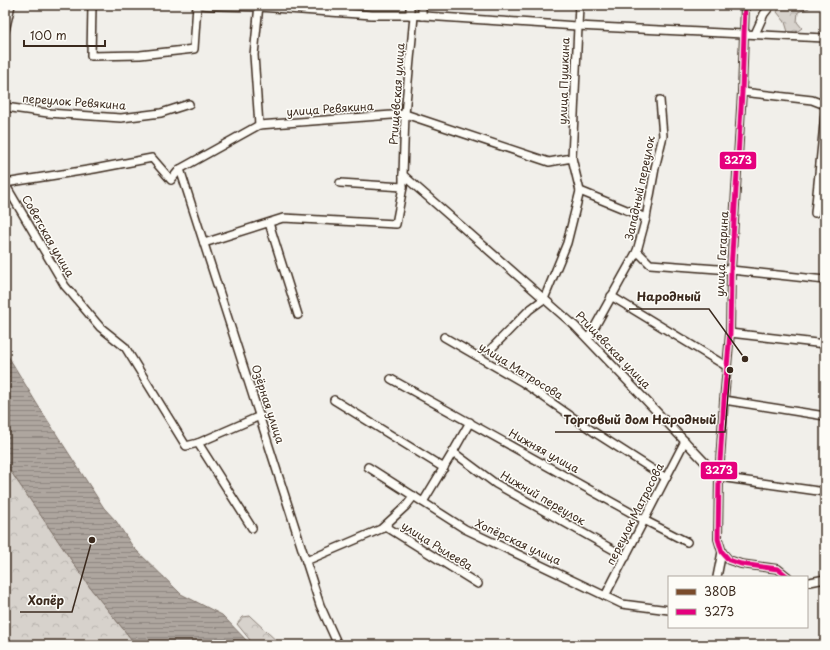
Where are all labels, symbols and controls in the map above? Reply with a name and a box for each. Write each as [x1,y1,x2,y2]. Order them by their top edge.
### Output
scale bar [24,22,105,48]
text: 100 m [30,26,67,44]
street label: улица Пушкина [553,37,574,125]
street label: Ртищевская улица [384,42,409,146]
street label: переулок Ревякина [22,89,127,114]
street label: улица Ревякина [286,97,374,120]
street label: Западный переулок [620,134,659,242]
line badge: 3273 [719,151,757,170]
text: 3273 [724,151,752,168]
street label: Советская улица [18,192,79,280]
street label: улица Гагарина [711,211,732,297]
callout: Народный [629,285,709,309]
text: Народный [637,287,701,305]
street label: Ртищевская улица [572,307,655,392]
street label: улица Матросова [476,338,567,403]
street label: Озёрная улица [248,362,289,446]
callout: Торговый дом Народный [555,408,725,432]
text: Торговый дом Народный [563,410,717,428]
street label: Нижняя улица [506,424,583,477]
street label: переулок Матросова [601,460,668,568]
line badge: 3273 [700,461,738,480]
text: 3273 [705,461,733,478]
street label: Нижний переулок [498,466,589,529]
street label: Хопёрская улица [472,514,564,569]
street label: улица Рылеева [398,517,476,574]
legend [668,576,808,628]
text: 380В [704,582,736,600]
callout: Хопёр [20,588,72,612]
text: Хопёр [27,591,65,609]
text: 3273 [704,602,734,620]

